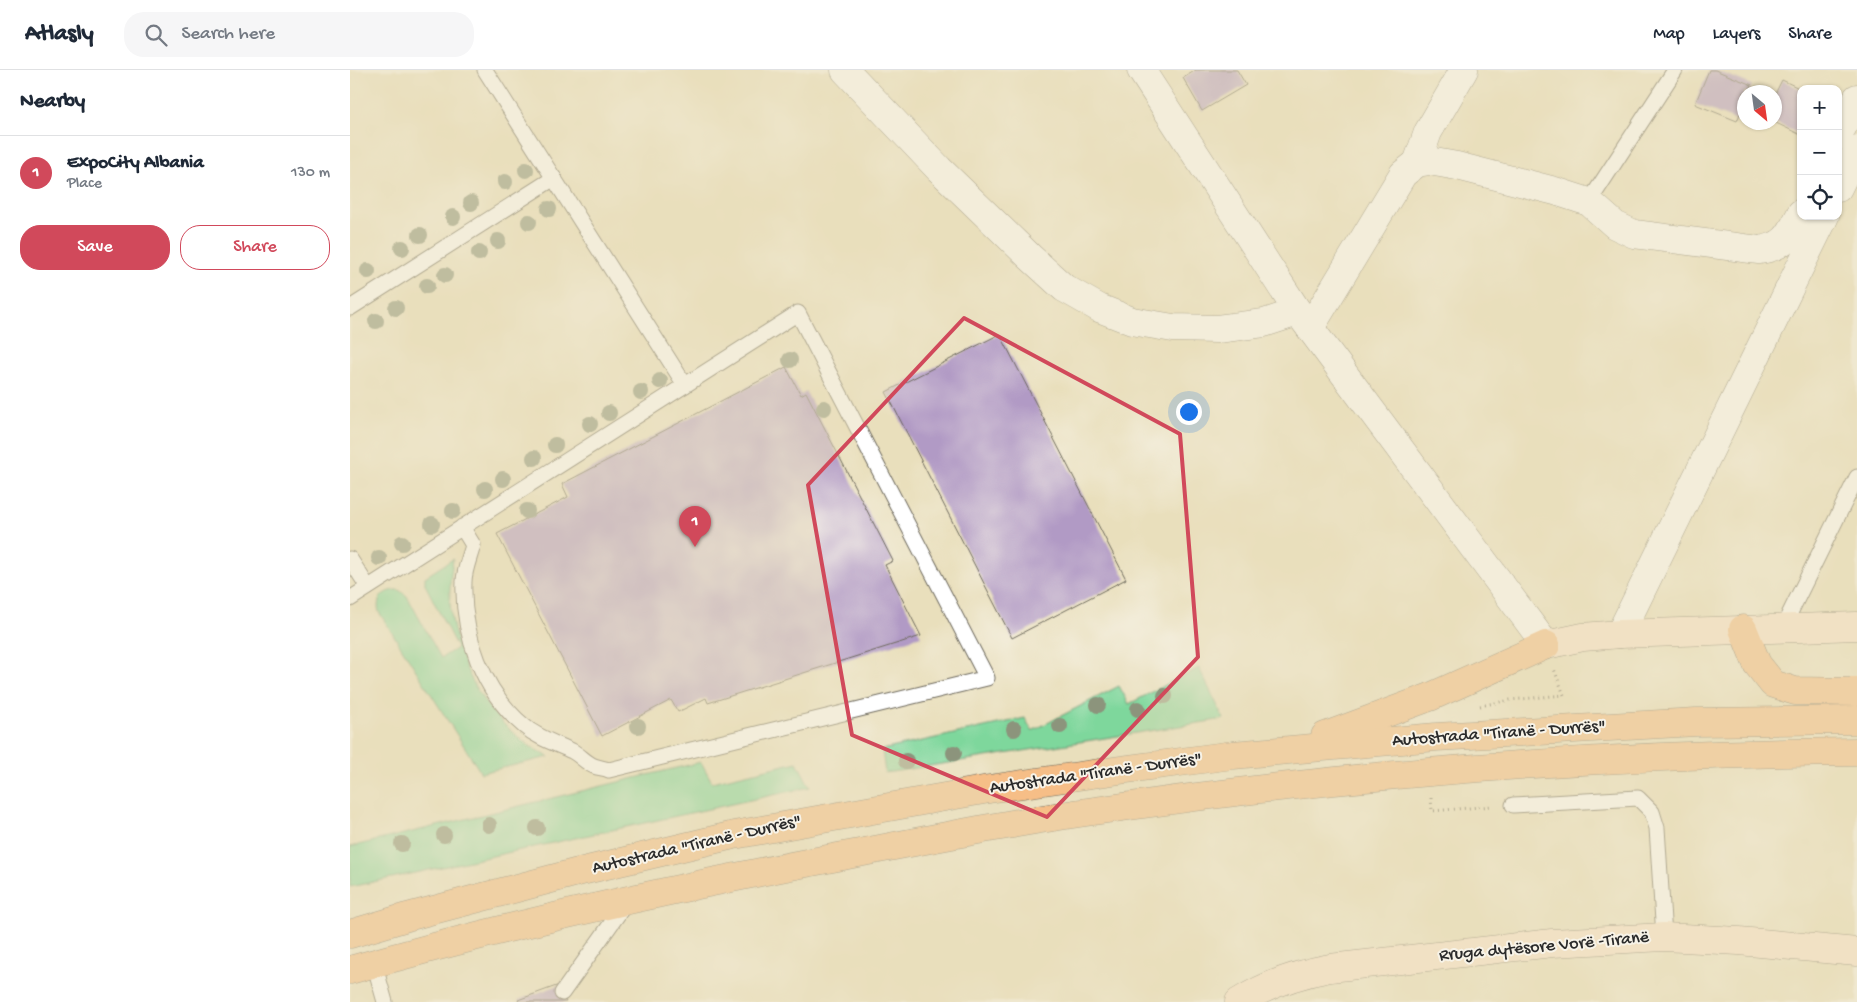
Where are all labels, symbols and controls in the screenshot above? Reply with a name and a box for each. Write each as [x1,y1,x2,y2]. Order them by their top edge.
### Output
search box [124,12,474,57]
text: Atlasly [25,20,94,49]
icon: search [142,21,170,49]
text: Search here [182,23,275,46]
text: Map [1653,24,1685,45]
text: Layers [1713,24,1760,45]
text: Share [1788,24,1832,45]
north arrow [1737,85,1782,130]
map controls [1797,85,1842,220]
button: + [1797,85,1842,130]
text: Nearby [20,90,85,115]
button: − [1797,130,1842,175]
text: ExpoCity Albania [67,152,204,175]
text: 1 [33,164,39,183]
text: 130 m [291,164,330,183]
text: Place [67,175,102,194]
button: locate [1797,175,1842,220]
button: Save [20,225,170,270]
button: Share [180,225,330,270]
your location [1176,399,1202,425]
pin: 1 [679,506,711,547]
street label: Autostrada "Tiranë - Durrës" [1392,716,1606,752]
street label: Autostrada "Tiranë - Durrës" [989,749,1203,799]
street label: Autostrada "Tiranë - Durrës" [590,811,804,879]
street label: Rruga dytësore Vorë -Tiranë [1438,927,1651,967]

